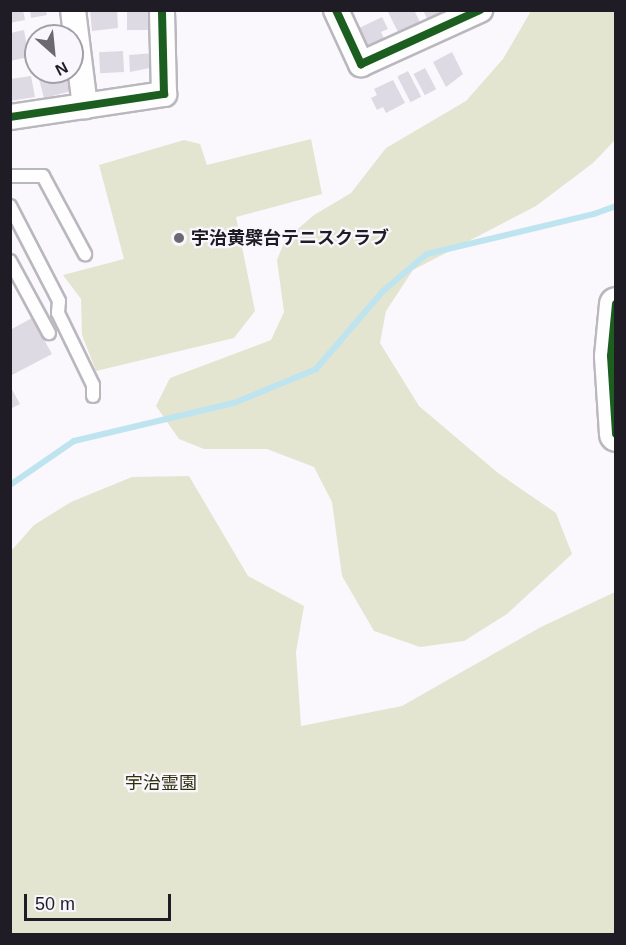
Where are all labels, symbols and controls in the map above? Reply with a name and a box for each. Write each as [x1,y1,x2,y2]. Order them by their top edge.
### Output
north arrow [24,24,84,84]
text: N [52,59,71,79]
place label: 宇治黄檗台テニスクラブ [191,227,389,249]
marker: 宇治黄檗台テニスクラブ [172,231,186,245]
park label: 宇治霊園 [125,772,197,794]
scale bar [27,882,174,920]
text: 50 m [35,894,75,914]

